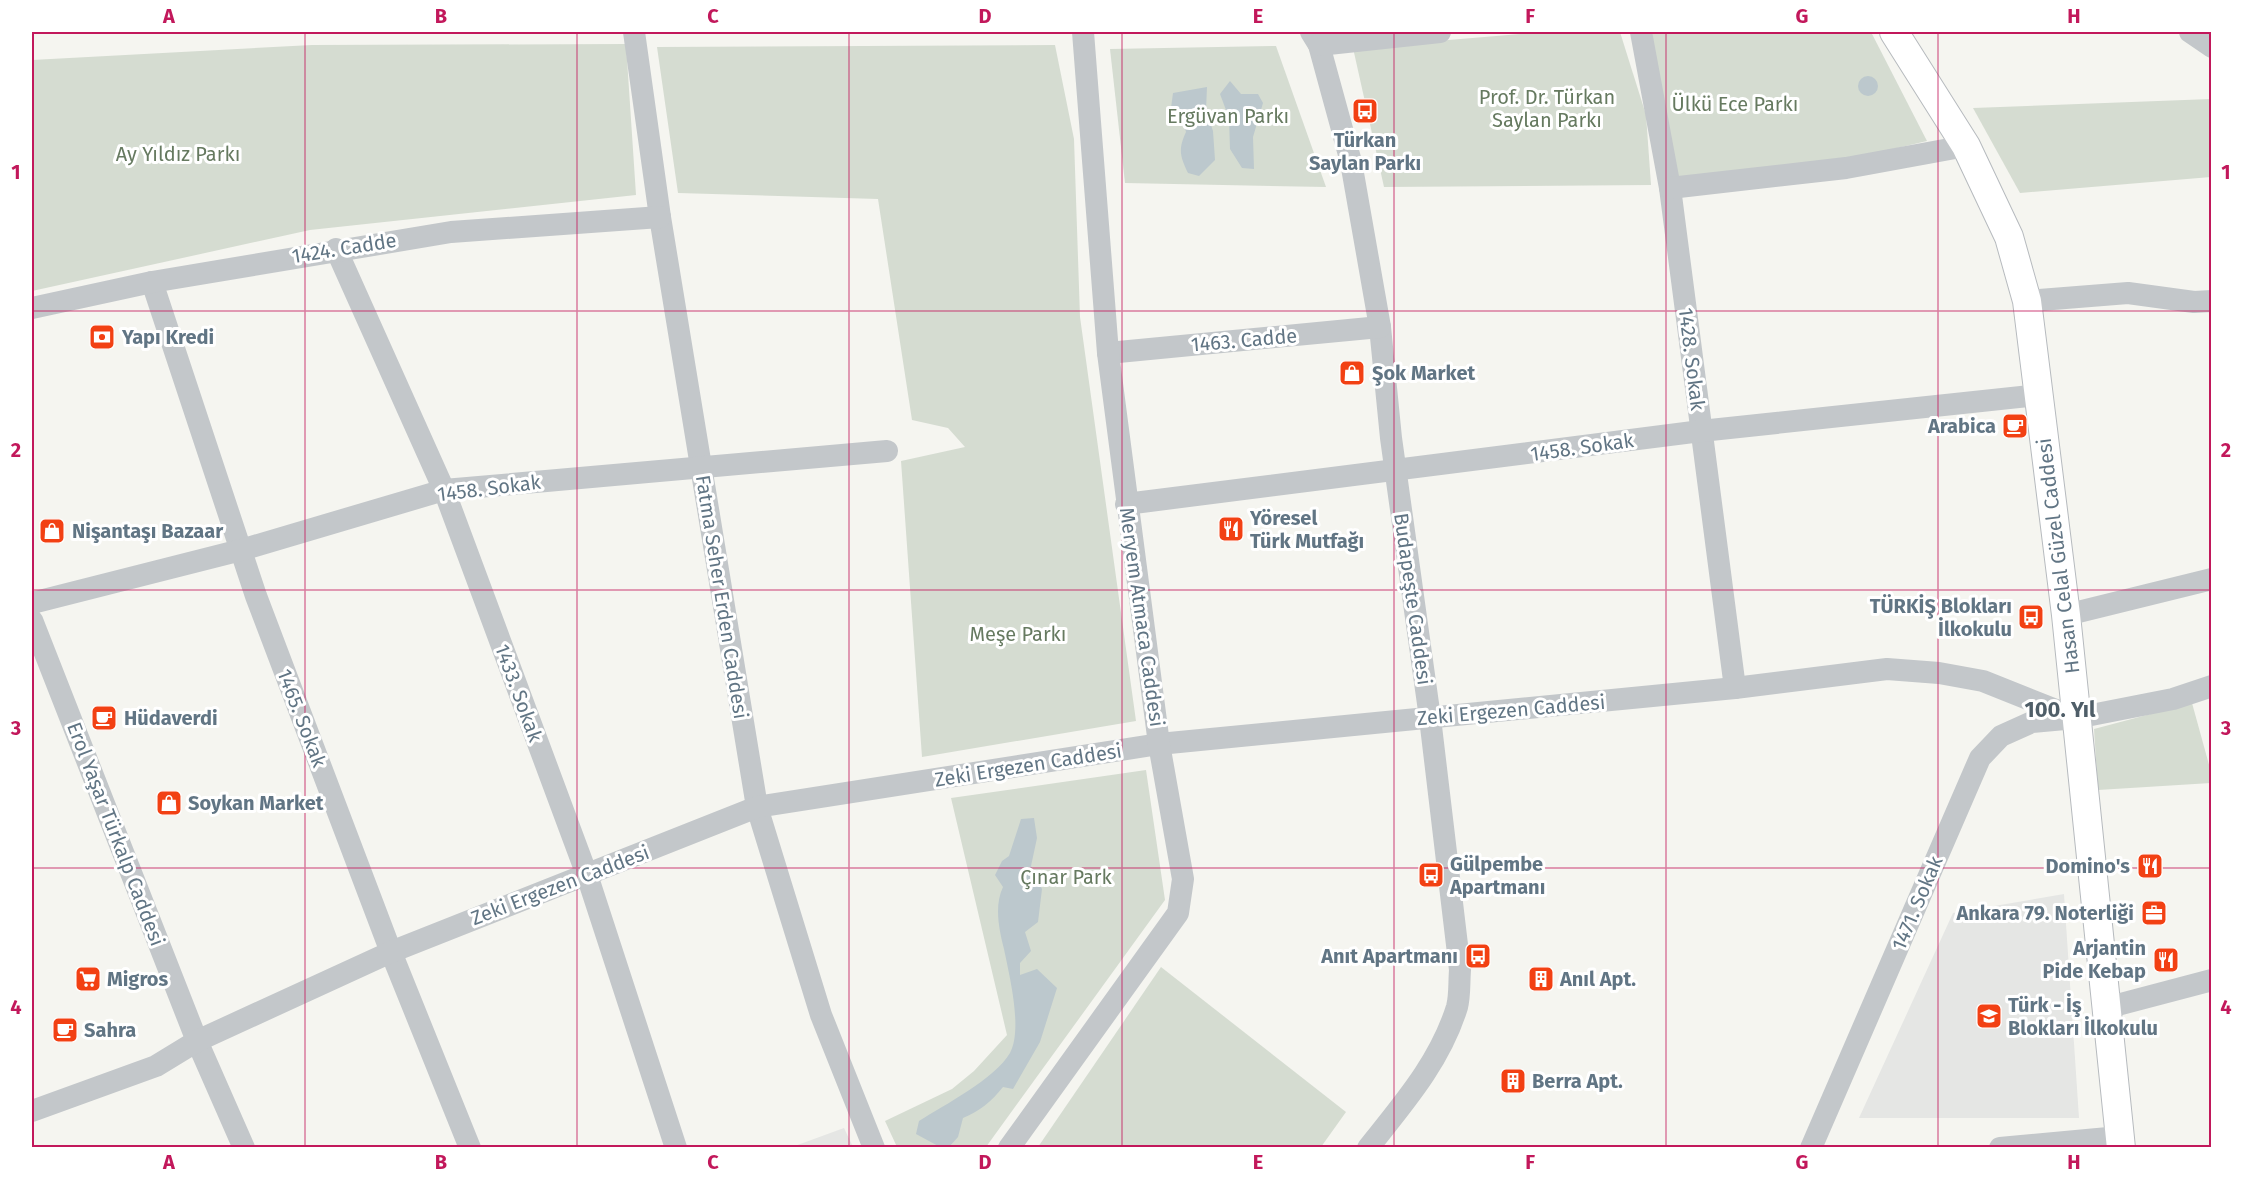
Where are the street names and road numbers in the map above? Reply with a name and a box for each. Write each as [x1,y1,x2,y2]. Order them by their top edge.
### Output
street label: 1424. Cadde [290,228,398,268]
street label: 1428. Sokak [1674,306,1710,413]
street label: 1463. Cadde [1190,323,1298,357]
street label: 1458. Sokak [1529,428,1636,466]
street label: Hasan Celal Güzel Caddesi [2032,437,2084,675]
street label: 1458. Sokak [436,470,543,506]
street label: Fatma Seher Erden Caddesi [691,473,753,721]
street label: Meryem Atmaca Caddesi [1115,506,1169,728]
street label: Budapeşte Caddesi [1388,511,1437,687]
street label: 1433. Sokak [490,641,548,746]
street label: 1465. Sokak [272,665,332,771]
street label: Zeki Ergezen Caddesi [1416,690,1606,730]
street label: Erol Yaşar Türkalp Caddesi [61,719,170,950]
street label: Zeki Ergezen Caddesi [933,738,1123,792]
street label: Zeki Ergezen Caddesi [467,840,653,930]
street label: 1471. Sokak [1886,852,1948,954]

